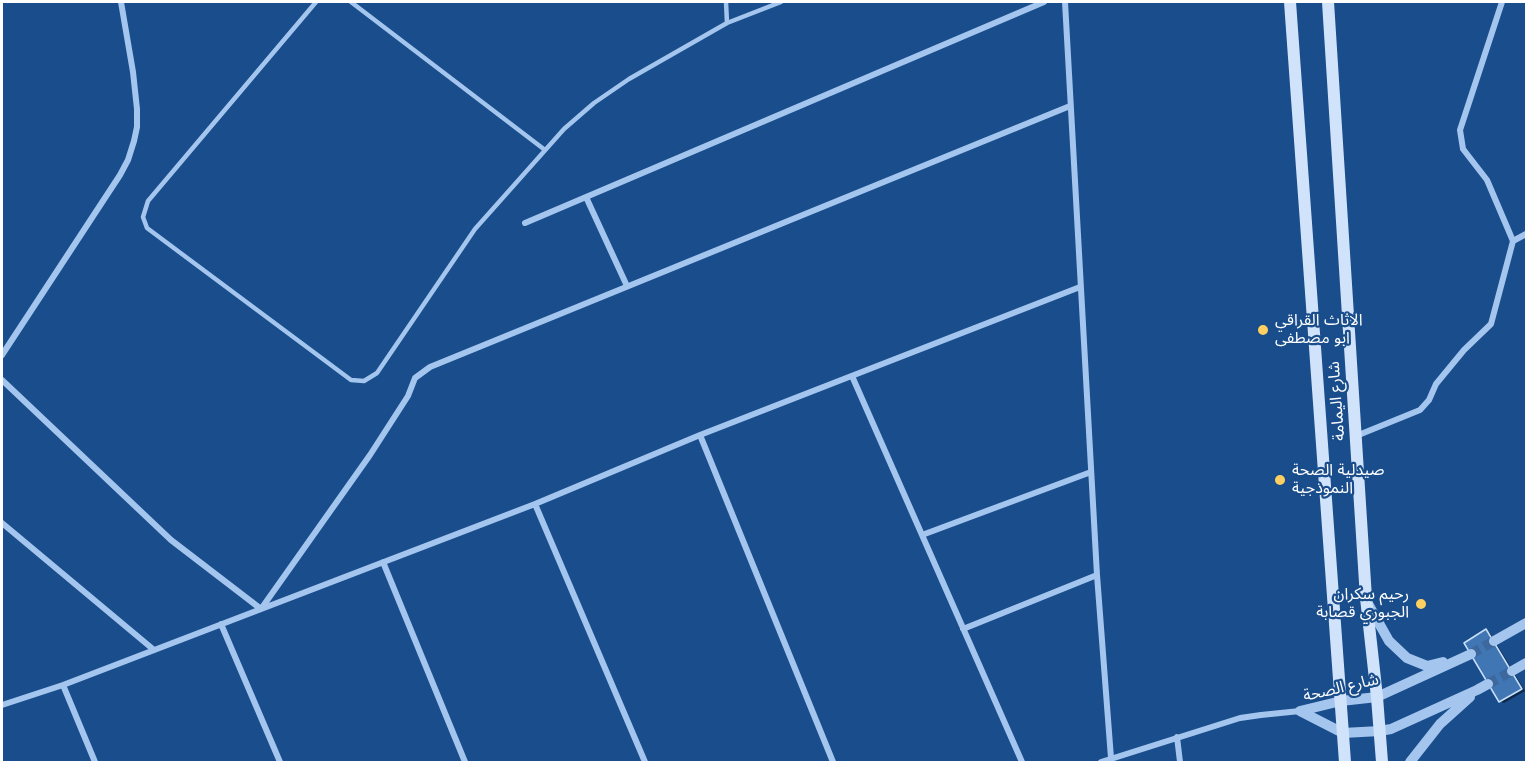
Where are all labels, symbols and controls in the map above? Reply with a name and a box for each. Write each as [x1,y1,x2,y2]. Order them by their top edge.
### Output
place label: الاثاث القراقي ابو مصطفى [1275,311,1362,349]
marker: الاثاث القراقي ابو مصطفى [1256,323,1270,337]
street label: شارع اليمامة [1325,361,1349,441]
place label: صيدلية الصحة النموذجية [1292,461,1384,499]
marker: صيدلية الصحة النموذجية [1273,473,1287,487]
place label: رحيم سكران الجبوري قصابة [1316,585,1409,623]
marker: رحيم سكران الجبوري قصابة [1414,597,1428,611]
street label: شارع الصحة [1301,670,1381,706]

